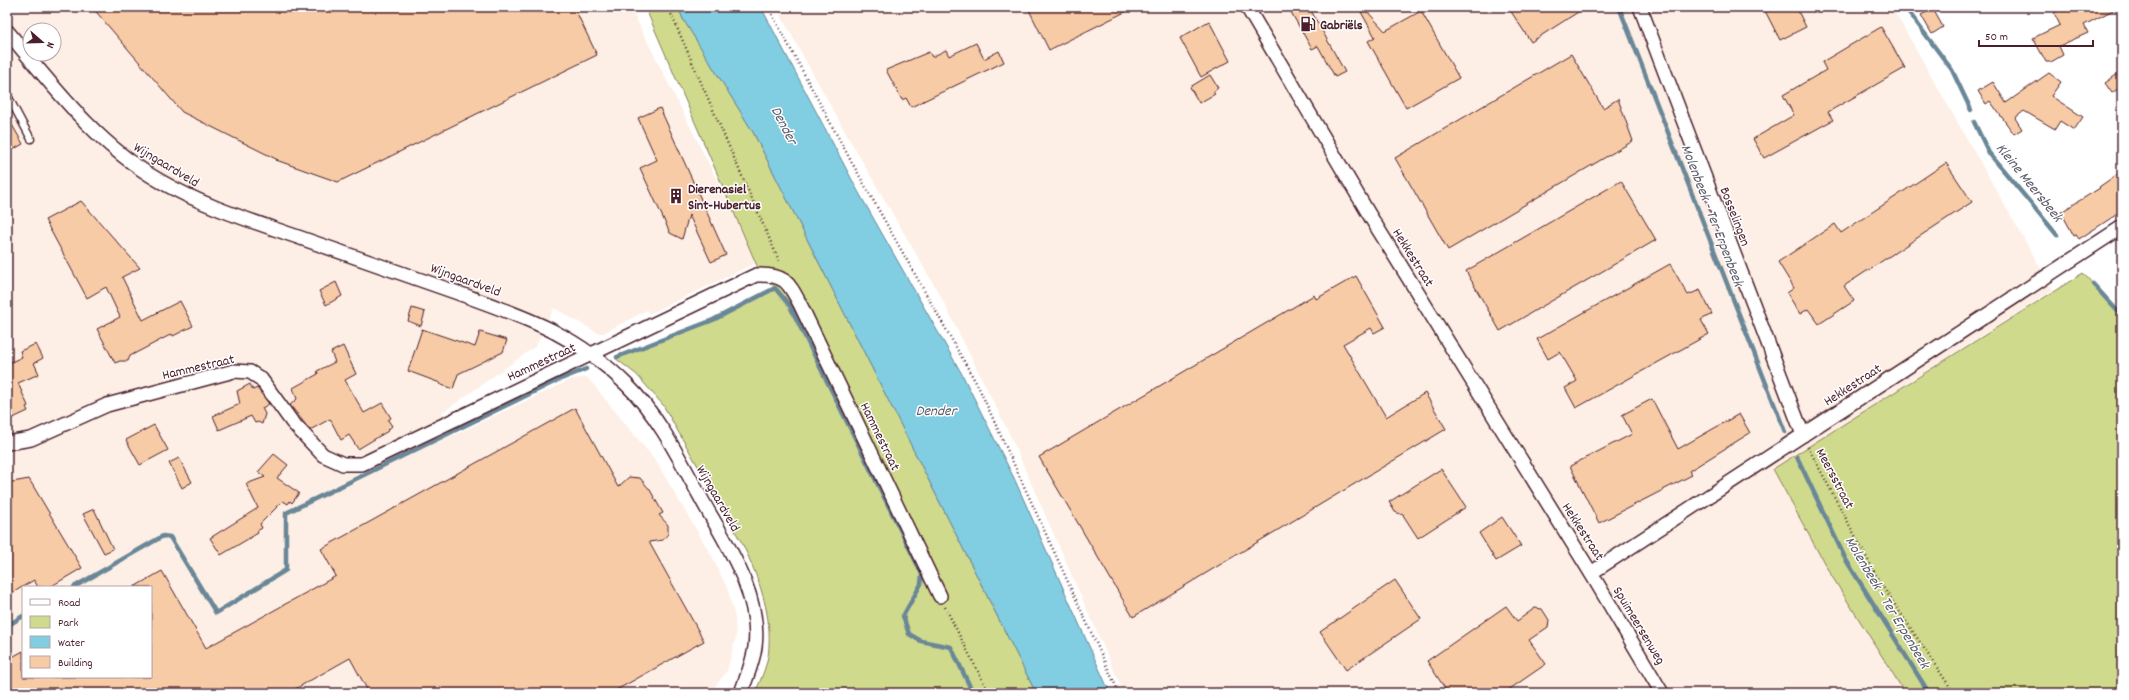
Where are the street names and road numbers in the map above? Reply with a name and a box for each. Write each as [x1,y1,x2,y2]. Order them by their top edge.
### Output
street label: Wijngaardveld [129,138,203,193]
street label: Bosselingen [1714,184,1755,249]
street label: Hekkestraat [1386,225,1438,291]
street label: Wijngaardveld [427,259,503,303]
street label: Hammestraat [504,338,579,387]
street label: Hammestraat [160,350,237,386]
street label: Hekkestraat [1820,359,1886,412]
street label: Hammestraat [854,399,904,474]
street label: Meersstraat [1810,445,1859,513]
street label: Wijngaardveld [690,462,744,536]
street label: Hekkestraat [1556,499,1609,565]
street label: Spuimeersenweg [1607,583,1670,669]

